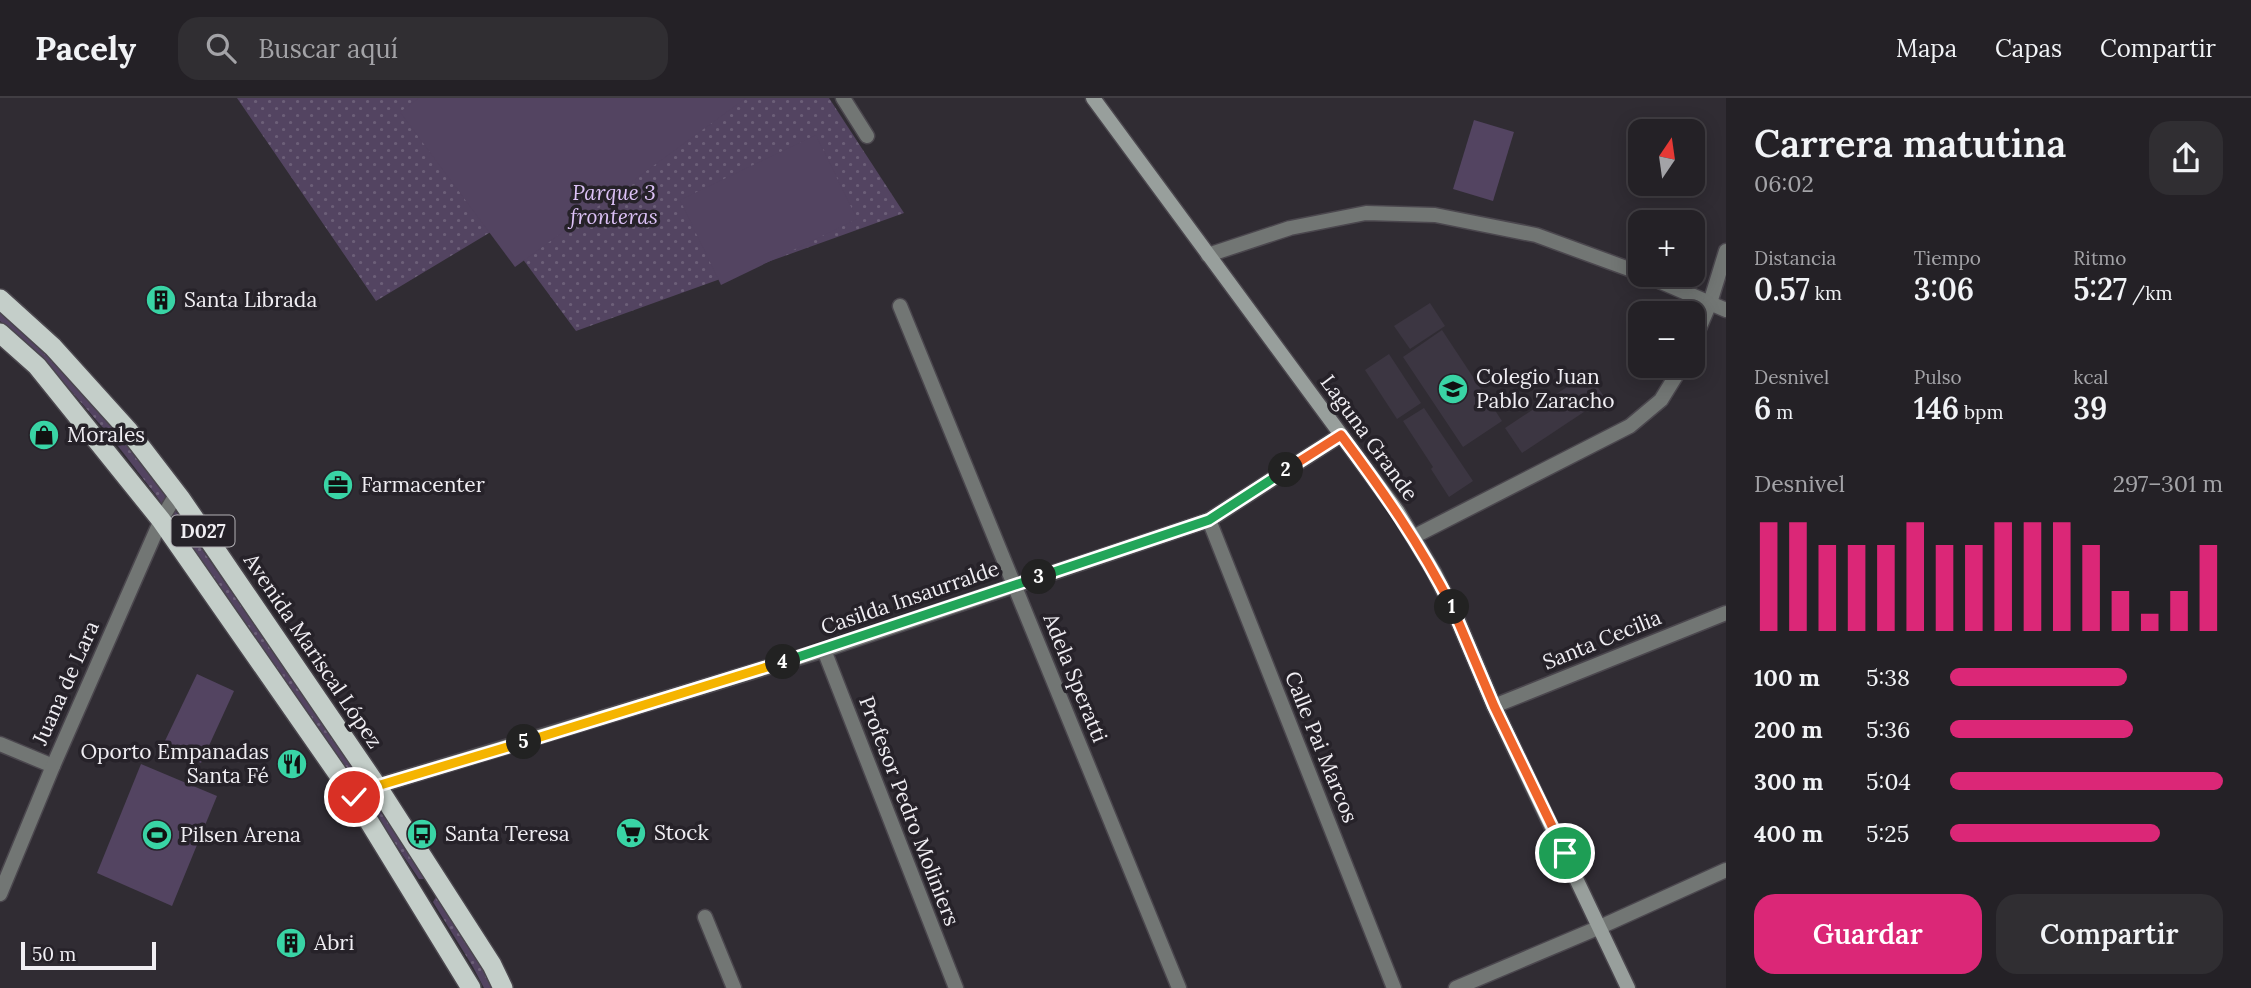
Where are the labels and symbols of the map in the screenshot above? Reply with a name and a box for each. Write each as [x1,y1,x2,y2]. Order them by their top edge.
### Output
north arrow [1628,119,1704,196]
park label: Parque 3 fronteras [567,179,658,230]
building icon: Santa Librada [144,283,178,317]
place label: Santa Librada [184,286,317,313]
place label: Colegio Juan Pablo Zaracho [1476,363,1615,414]
street label: Laguna Grande [1315,369,1424,506]
school or university icon: Colegio Juan Pablo Zaracho [1436,372,1470,406]
shop icon: Morales [27,418,61,452]
place label: Morales [67,421,145,448]
pin: 2 [1268,452,1304,488]
office icon: Farmacenter [321,468,355,502]
place label: Farmacenter [361,471,485,498]
road number: D027 [172,516,234,546]
street label: Avenida Mariscal López [238,547,389,753]
street label: Casilda Insaurralde [817,554,1003,641]
pin: 3 [1021,560,1056,594]
pin: 1 [1434,589,1470,624]
street label: Santa Cecilia [1539,603,1665,676]
street label: Adela Speratti [1037,608,1114,746]
street label: Juana de Lara [26,616,105,750]
pin: 4 [766,644,800,680]
street label: Calle Pai Marcos [1279,667,1364,826]
street label: Profesor Pedro Moliniers [853,692,966,929]
pin: 5 [506,724,542,760]
place label: Oporto Empanadas Santa Fé [80,738,269,789]
restaurant icon: Oporto Empanadas Santa Fé [275,747,309,781]
pin [324,767,384,827]
supermarket icon: Stock [614,816,648,850]
bus stop icon: Santa Teresa [405,817,439,851]
sports icon: Pilsen Arena [140,818,174,852]
place label: Stock [654,819,709,846]
place label: Santa Teresa [445,820,570,847]
place label: Pilsen Arena [180,821,301,848]
pin [1535,823,1595,883]
building icon: Abri [274,926,308,960]
place label: Abri [313,929,354,956]
scale bar [21,939,156,971]

